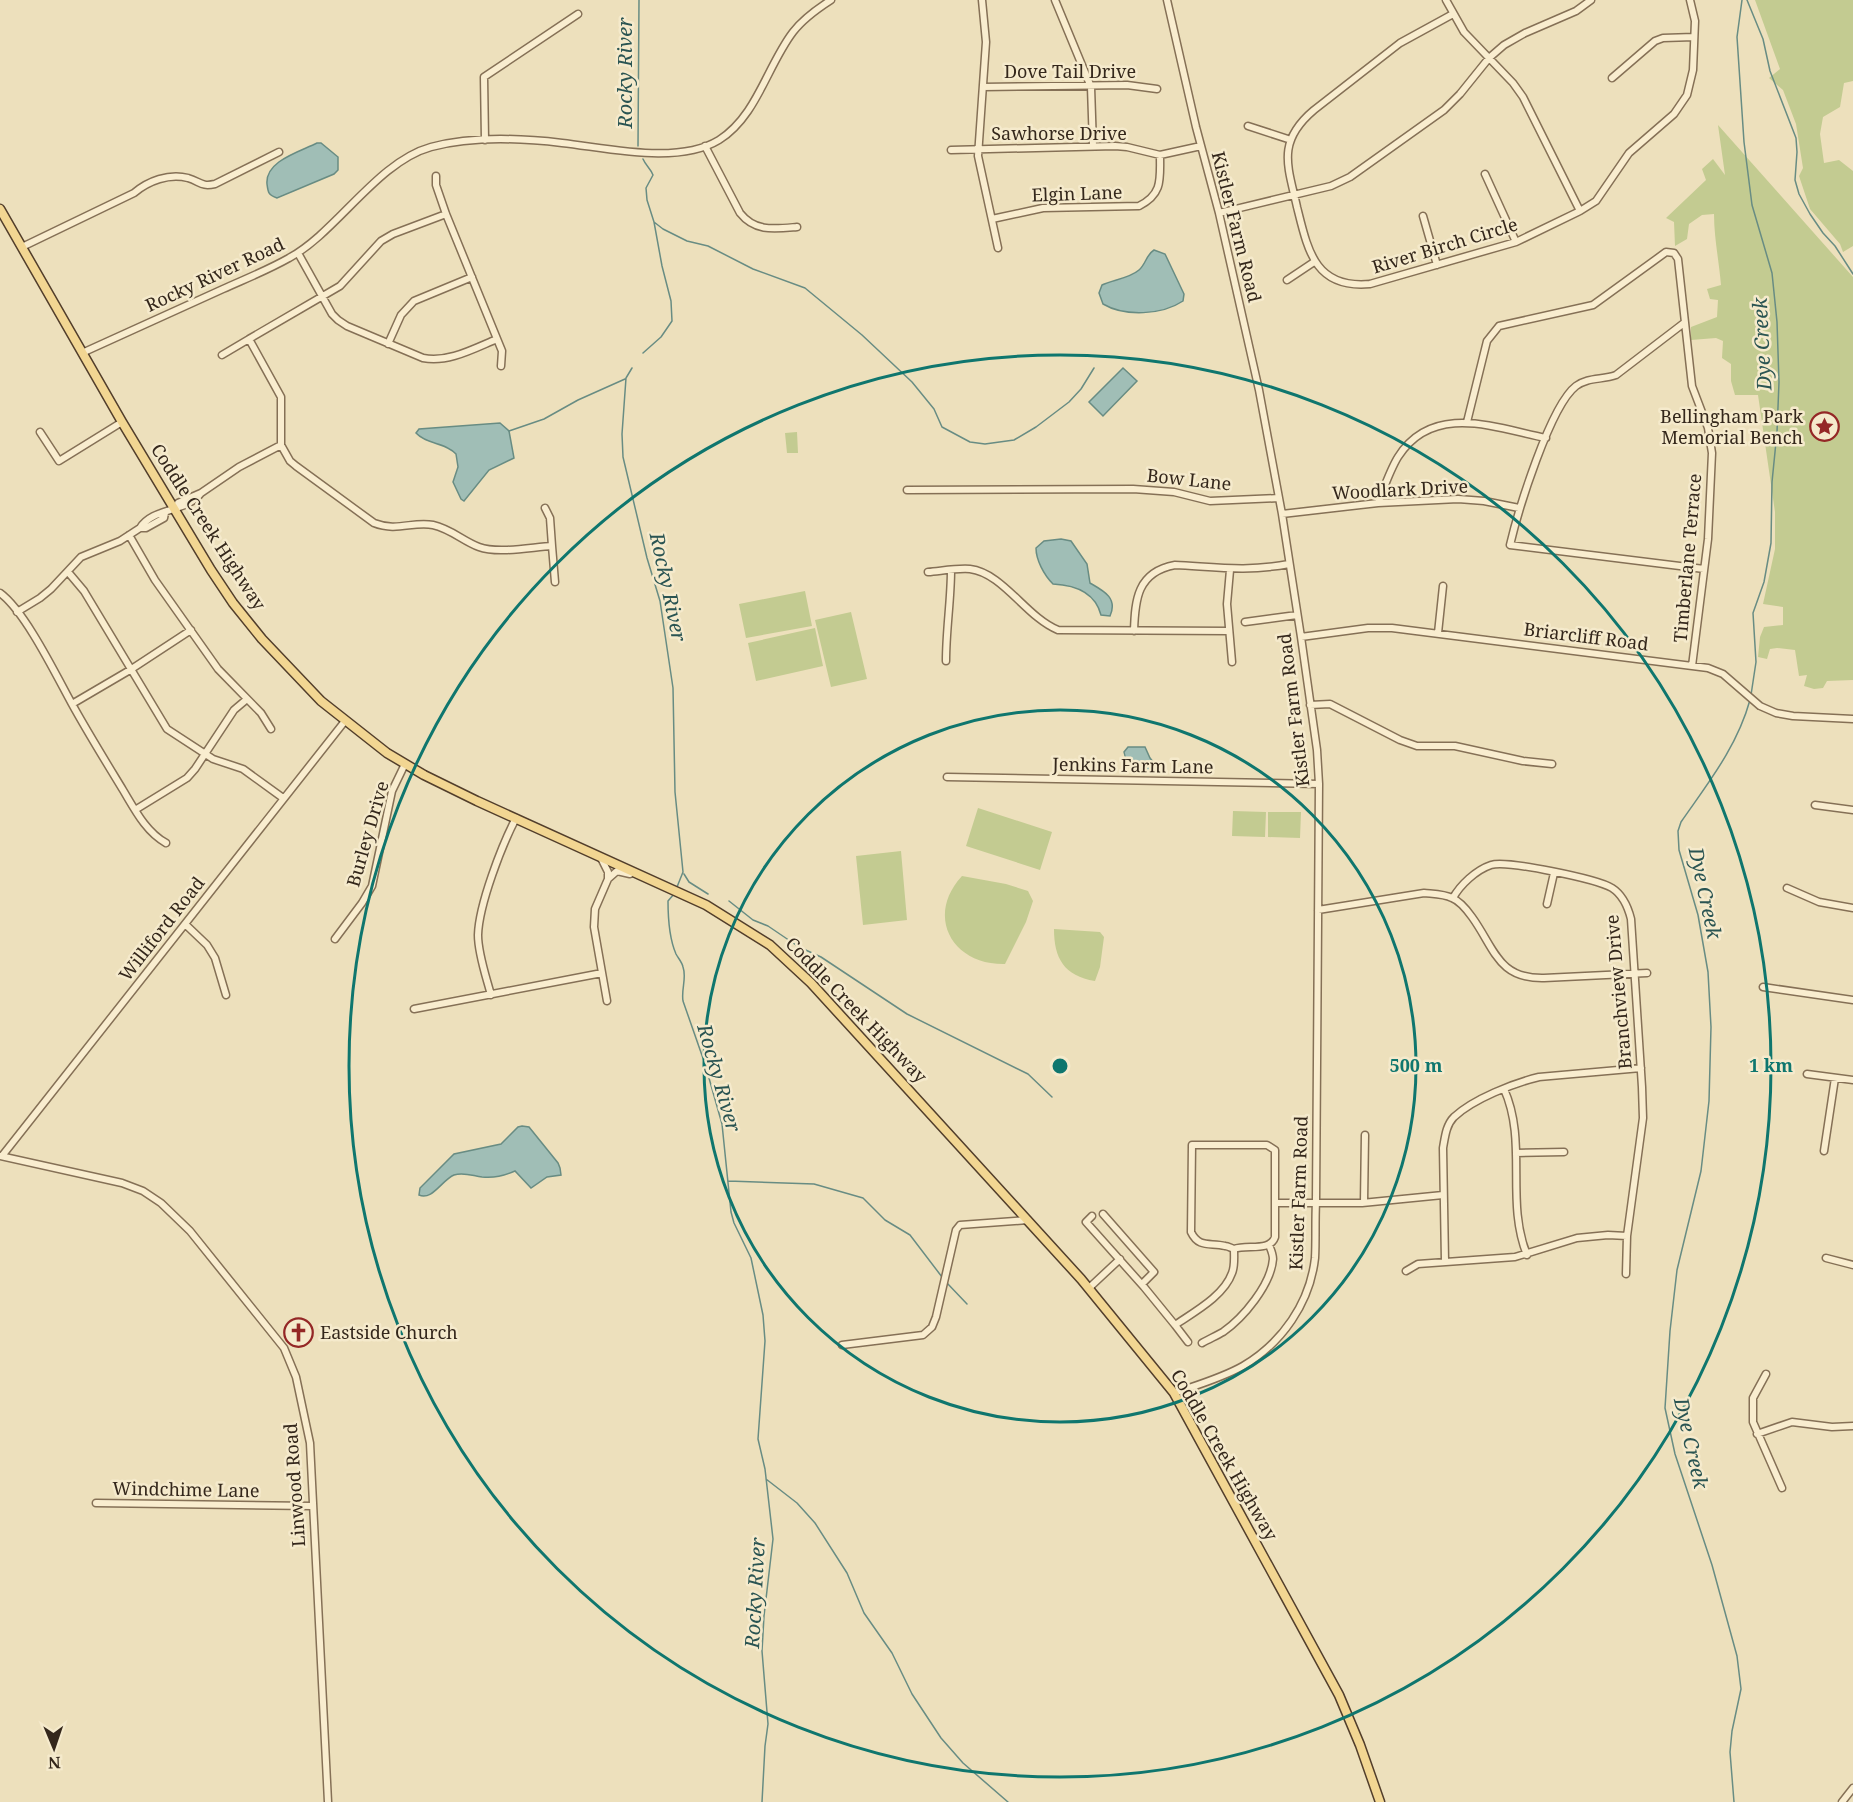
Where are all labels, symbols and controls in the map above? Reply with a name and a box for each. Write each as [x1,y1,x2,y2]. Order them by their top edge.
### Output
water label: Rocky River [611,17,638,129]
street label: Dove Tail Drive [1004,59,1136,83]
street label: Sawhorse Drive [991,121,1127,145]
street label: Kistler Farm Road [1207,149,1267,305]
street label: Elgin Lane [1031,179,1123,207]
street label: River Birch Circle [1369,211,1520,279]
street label: Rocky River Road [141,231,288,317]
water label: Dye Creek [1746,296,1777,392]
place label: Bellingham Park Memorial Bench [1660,404,1803,449]
place icon: Bellingham Park Memorial Bench [1808,411,1840,443]
street label: Coddle Creek Highway [146,439,272,615]
street label: Bow Lane [1146,463,1233,495]
street label: Timberlane Terrace [1668,472,1706,643]
street label: Woodlark Drive [1331,473,1469,505]
water label: Rocky River [644,529,693,645]
street label: Briarcliff Road [1522,616,1650,656]
street label: Kistler Farm Road [1272,632,1314,788]
street label: Jenkins Farm Lane [1051,752,1214,778]
street label: Burley Drive [340,778,394,889]
water label: Dye Creek [1682,844,1728,942]
street label: Williford Road [113,871,210,985]
street label: Branchview Drive [1599,914,1637,1070]
street label: Coddle Creek Highway [781,931,933,1088]
water label: Rocky River [691,1020,748,1136]
text: 500 m [1390,1053,1443,1077]
text: 1 km [1749,1053,1793,1077]
centre of rings [1050,1056,1070,1076]
street label: Kistler Farm Road [1283,1115,1313,1271]
church icon: Eastside Church [283,1317,315,1349]
place label: Eastside Church [320,1320,458,1344]
street label: Coddle Creek Highway [1166,1364,1284,1545]
water label: Dye Creek [1668,1394,1715,1492]
street label: Linwood Road [278,1422,310,1548]
street label: Windchime Lane [112,1476,260,1502]
water label: Rocky River [738,1536,771,1650]
north arrow [24,1718,84,1778]
text: N [47,1752,61,1774]

